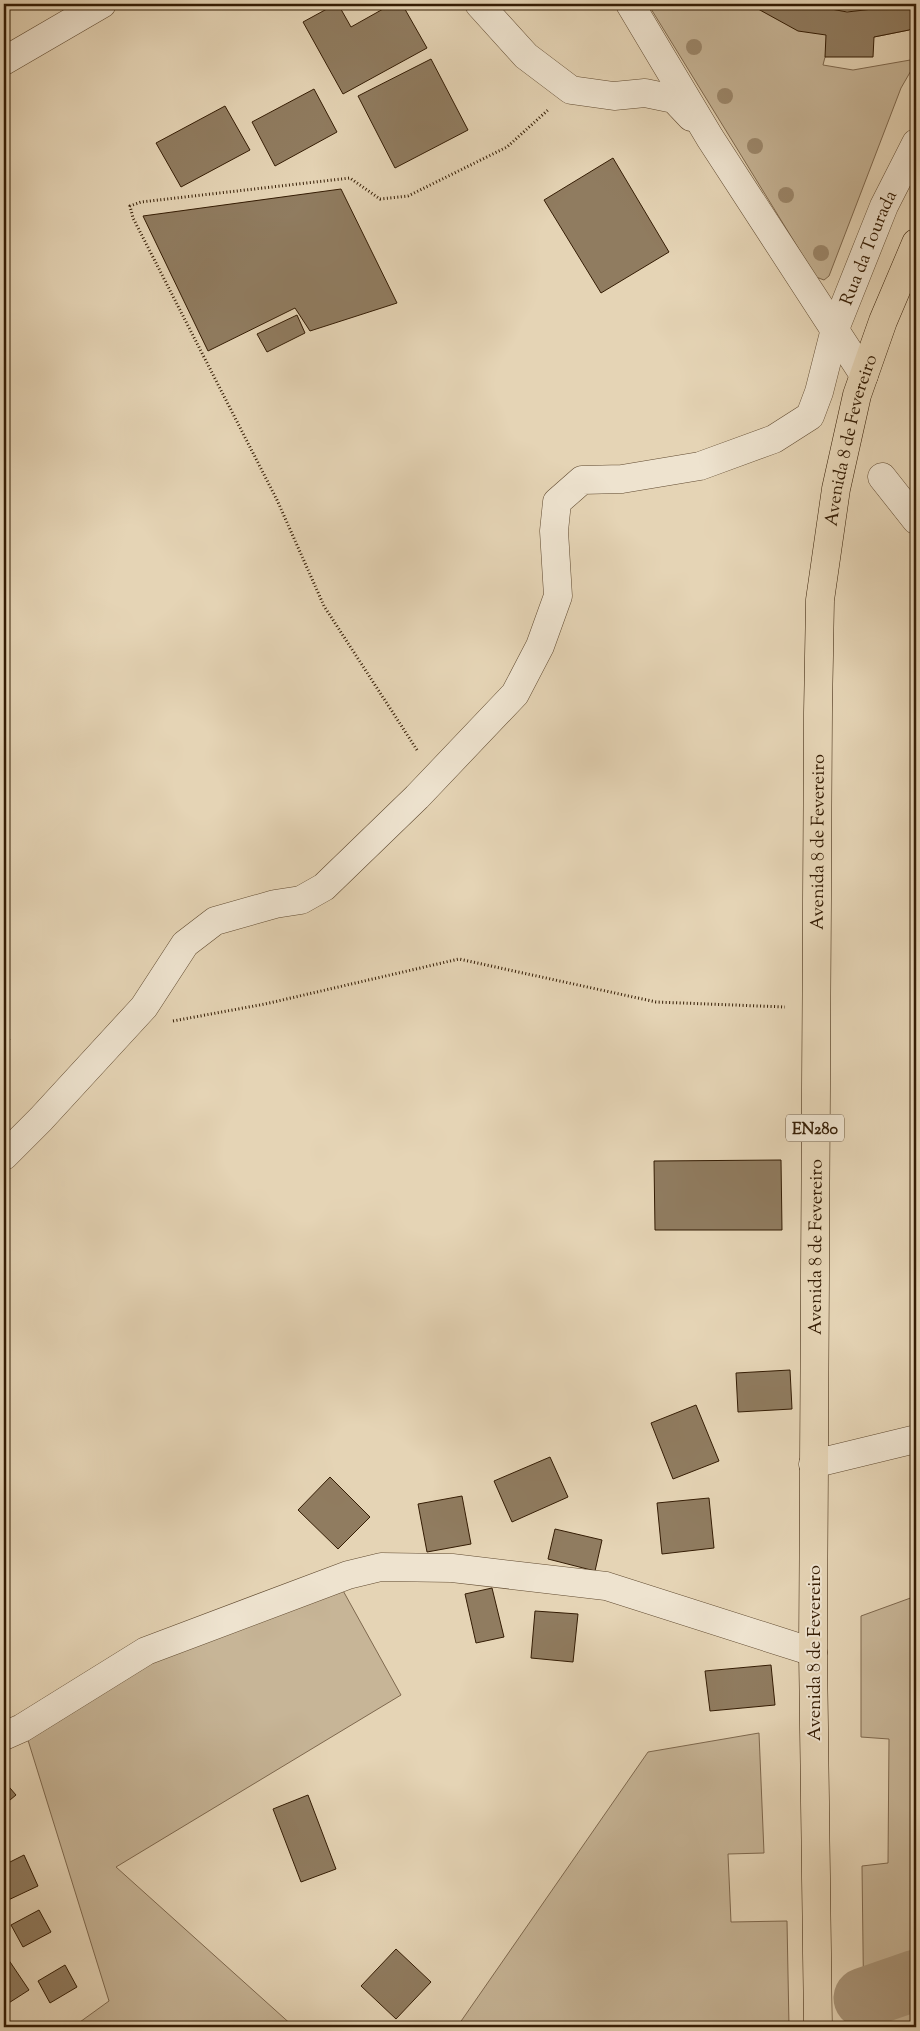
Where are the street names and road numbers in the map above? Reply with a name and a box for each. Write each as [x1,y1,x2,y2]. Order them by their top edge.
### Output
street label: Rua da Tourada [835,186,905,310]
street label: Avenida 8 de Fevereiro [820,351,885,528]
street label: Avenida 8 de Fevereiro [806,754,833,930]
road number: EN280 [786,1114,844,1142]
street label: Avenida 8 de Fevereiro [804,1159,831,1335]
street label: Avenida 8 de Fevereiro [803,1565,829,1741]

